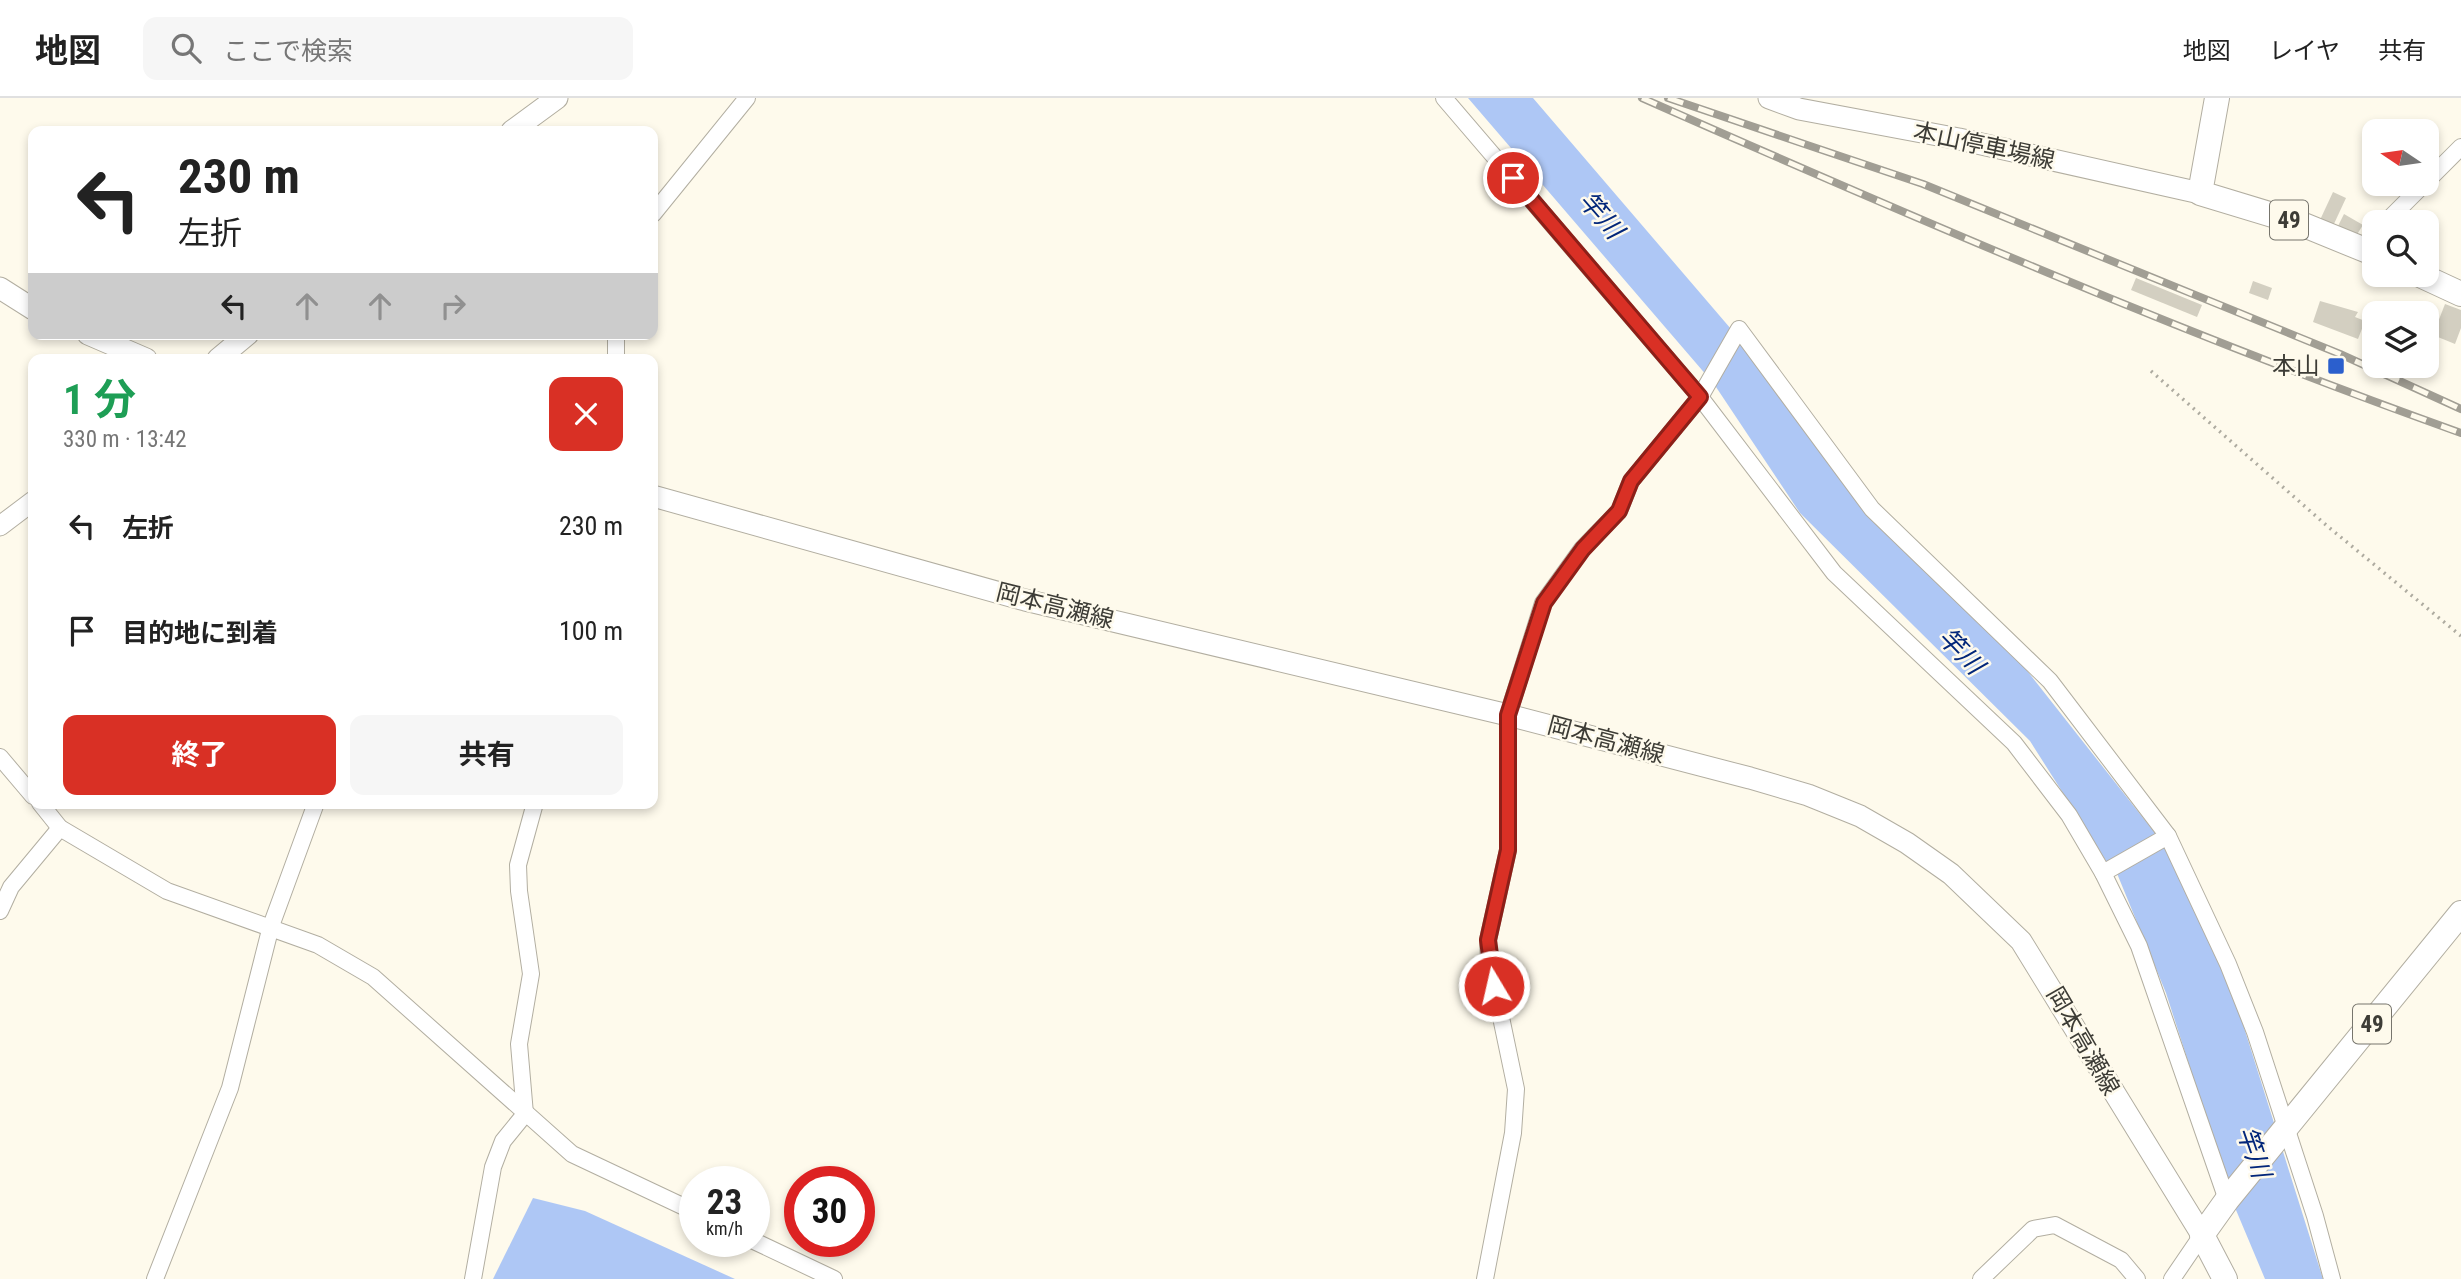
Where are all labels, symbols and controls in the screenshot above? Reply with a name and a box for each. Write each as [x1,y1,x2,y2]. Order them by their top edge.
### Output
search box [143,17,633,80]
icon: search [167,29,205,67]
text: 地図 [35,31,101,70]
text: ここで検索 [223,36,353,66]
text: 地図 [2183,37,2231,65]
text: レイヤ [2269,37,2340,65]
text: 共有 [2378,37,2426,65]
street label: 本山停車場線 [1911,117,2057,175]
north arrow [2362,119,2440,196]
map controls [2362,119,2439,378]
text: 230 m [178,148,300,205]
pin [1483,148,1543,208]
icon: left [63,154,154,245]
icon: arrive [1494,159,1532,197]
water label: 竿川 [1573,186,1631,247]
road number: 49 [2270,200,2308,239]
button: search [2362,210,2439,287]
text: 左折 [178,214,242,252]
icon: left [215,287,253,325]
icon: ahead [288,287,326,325]
icon: ahead [361,287,399,325]
icon: right [434,287,472,325]
button: layers [2362,301,2439,378]
place label: 本山 [2272,352,2320,380]
marker: 本山 [2326,356,2346,376]
text: 1 分 [63,375,136,424]
button: close [549,377,623,451]
text: 330 m · 13:42 [63,426,187,453]
icon: left [63,507,101,545]
text: 230 m [559,511,623,541]
text: 左折 [122,513,174,543]
street label: 岡本高瀬線 [993,578,1117,634]
icon: arrive [63,612,101,650]
text: 100 m [559,616,623,646]
text: 目的地に到着 [122,618,278,648]
water label: 竿川 [1932,622,1992,682]
street label: 岡本高瀬線 [1544,711,1668,769]
button: 終了 [63,715,336,795]
button: 共有 [350,715,623,795]
position arrow [1457,949,1531,1023]
street label: 岡本高瀬線 [2041,982,2125,1100]
road number: 49 [2353,1004,2391,1043]
water label: 竿川 [2231,1123,2278,1184]
speed limit sign: 30 [784,1166,875,1257]
text: 23 [707,1182,742,1223]
text: km/h [706,1218,743,1239]

